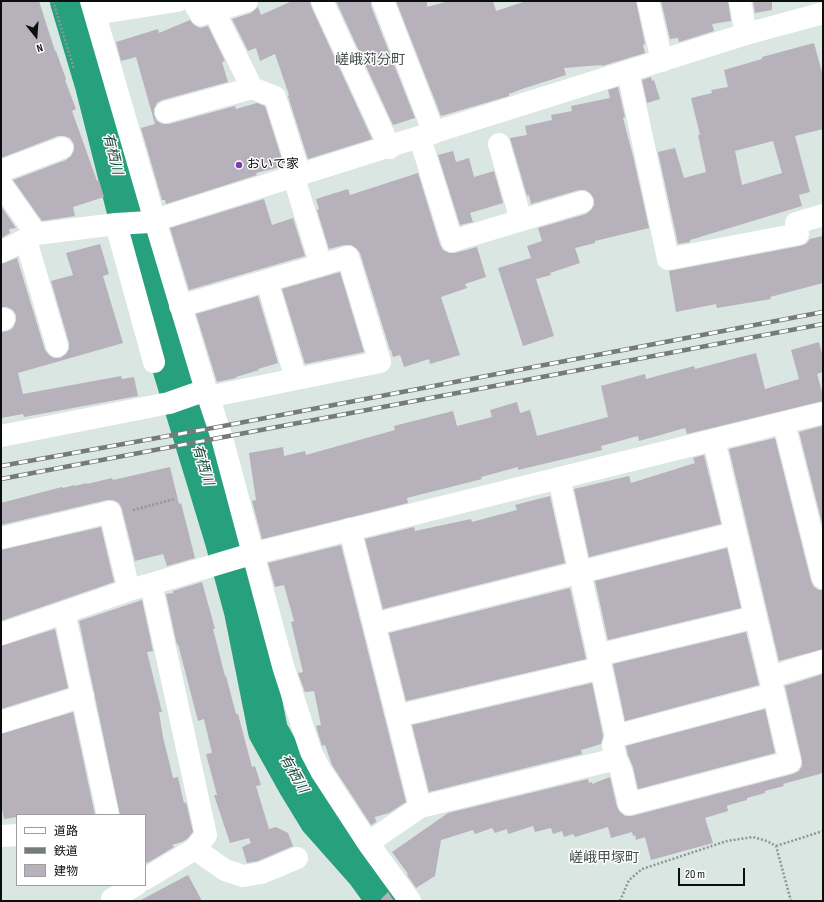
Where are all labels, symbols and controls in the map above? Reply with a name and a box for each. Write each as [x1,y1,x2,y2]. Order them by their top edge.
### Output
north arrow [16,16,56,56]
text: N [35,41,44,55]
district label: 嵯峨苅分町 [335,52,405,68]
water label: 有栖川 [99,132,125,176]
place label: おいで家 [247,157,299,173]
marker: おいで家 [234,160,244,170]
water label: 有栖川 [188,442,216,488]
water label: 有栖川 [275,752,311,796]
legend [16,814,146,886]
text: 道路 [54,824,78,839]
text: 鉄道 [54,844,78,859]
district label: 嵯峨甲塚町 [569,850,639,866]
scale bar [680,860,747,886]
text: 建物 [54,864,78,879]
text: 20 m [685,867,705,882]

